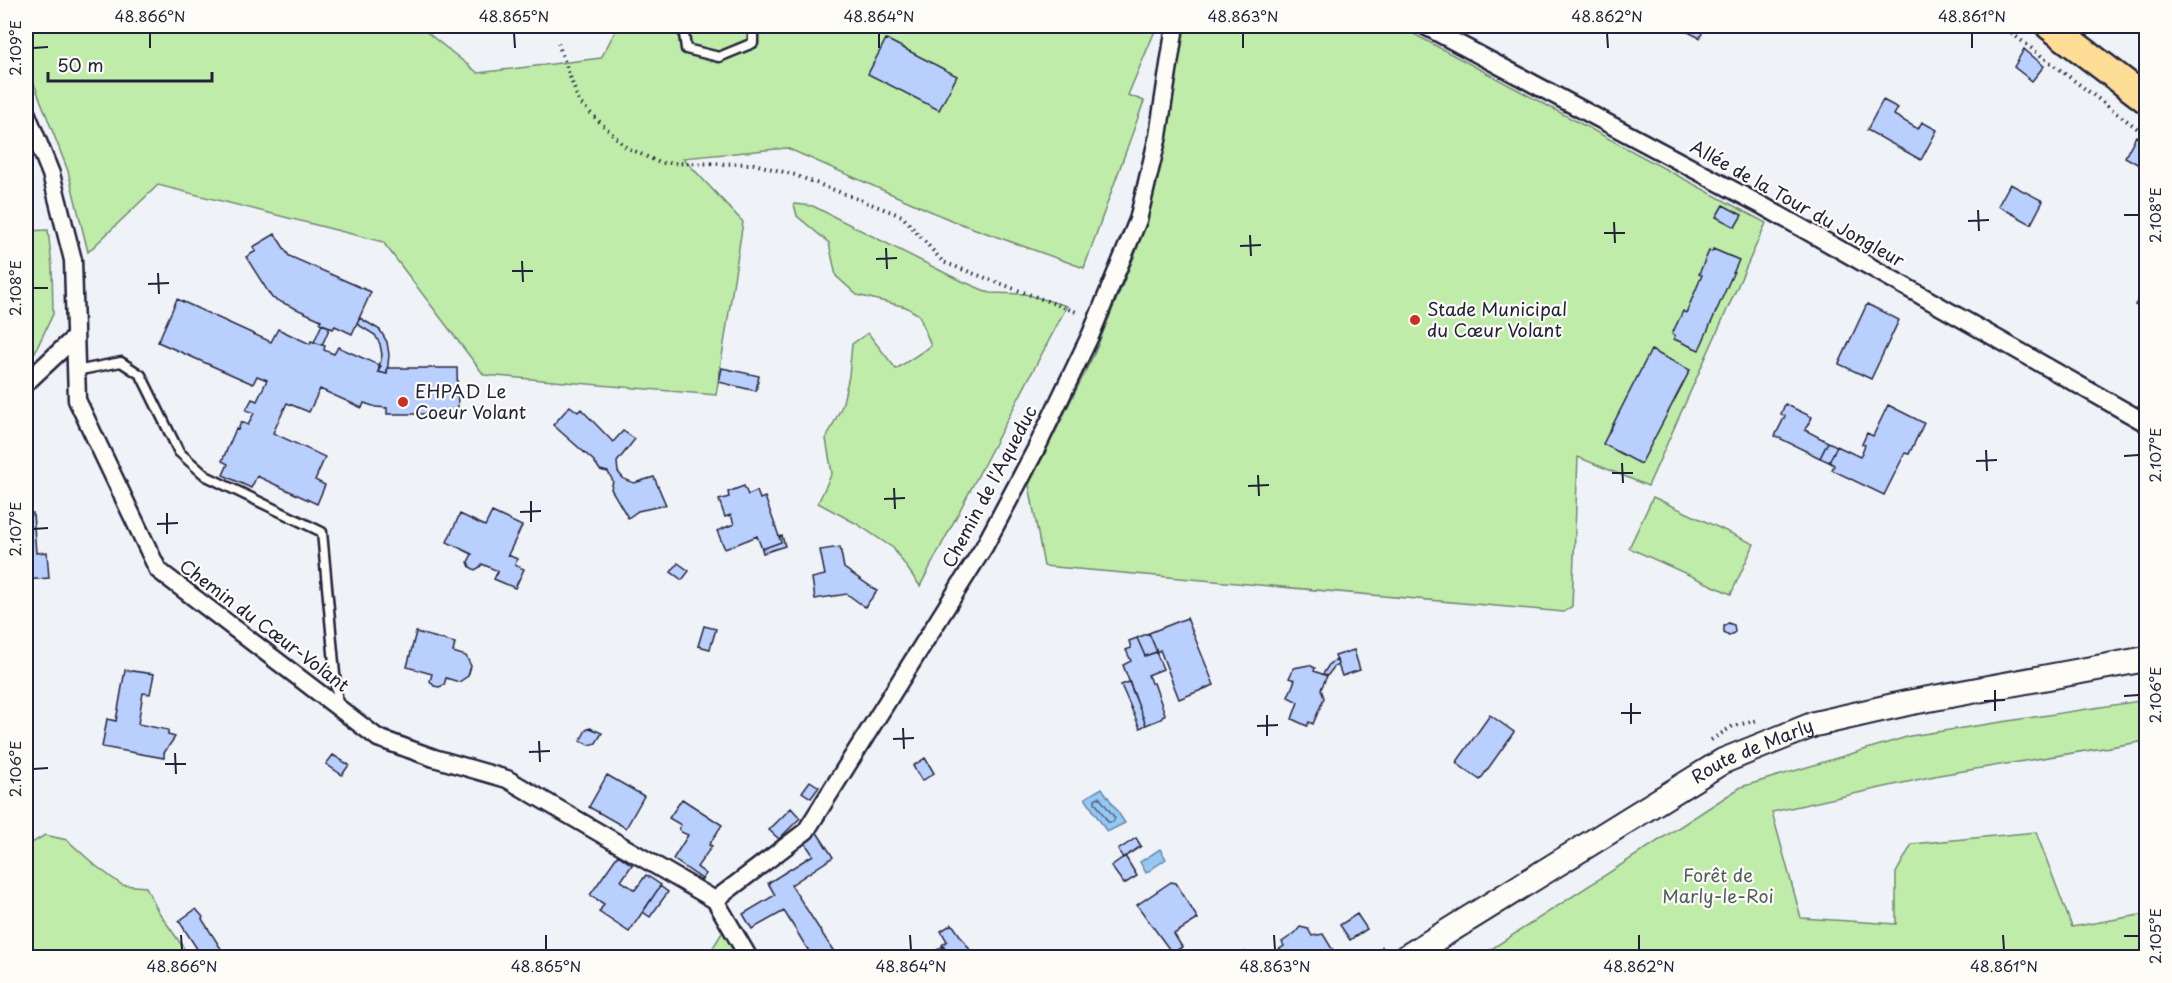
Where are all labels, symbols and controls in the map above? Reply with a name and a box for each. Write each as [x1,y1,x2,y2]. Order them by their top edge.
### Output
text: 48.866°N [115,4,185,27]
text: 48.865°N [479,4,549,27]
text: 48.864°N [843,4,915,27]
text: 48.863°N [1208,4,1278,27]
text: 48.862°N [1571,4,1643,27]
text: 48.861°N [1938,4,2006,27]
text: 2.109°E [3,20,26,76]
scale bar [48,45,212,83]
text: 50 m [57,51,104,78]
street label: Allée de la Tour du Jongleur [1686,132,1910,273]
text: 2.108°E [2143,187,2166,243]
text: 2.108°E [3,260,26,316]
place label: Stade Municipal du Cœur Volant [1427,295,1567,343]
marker: Stade Municipal du Cœur Volant [1408,313,1422,327]
place label: EHPAD Le Coeur Volant [415,377,526,425]
marker: EHPAD Le Coeur Volant [396,395,410,409]
street label: Chemin de l'Aqueduc [934,400,1043,572]
text: 2.107°E [2143,428,2166,482]
text: 2.107°E [3,502,26,556]
street label: Chemin du Cœur-Volant [174,552,355,698]
text: 2.106°E [2143,667,2166,723]
street label: Route de Marly [1685,711,1817,790]
text: 2.106°E [3,741,26,797]
park label: Forêt de Marly-le-Roi [1662,861,1774,909]
text: 2.105°E [2143,908,2166,964]
text: 48.866°N [147,954,217,977]
text: 48.865°N [511,954,581,977]
text: 48.864°N [875,954,947,977]
text: 48.863°N [1240,954,1310,977]
text: 48.862°N [1603,954,1675,977]
text: 48.861°N [1970,954,2038,977]

